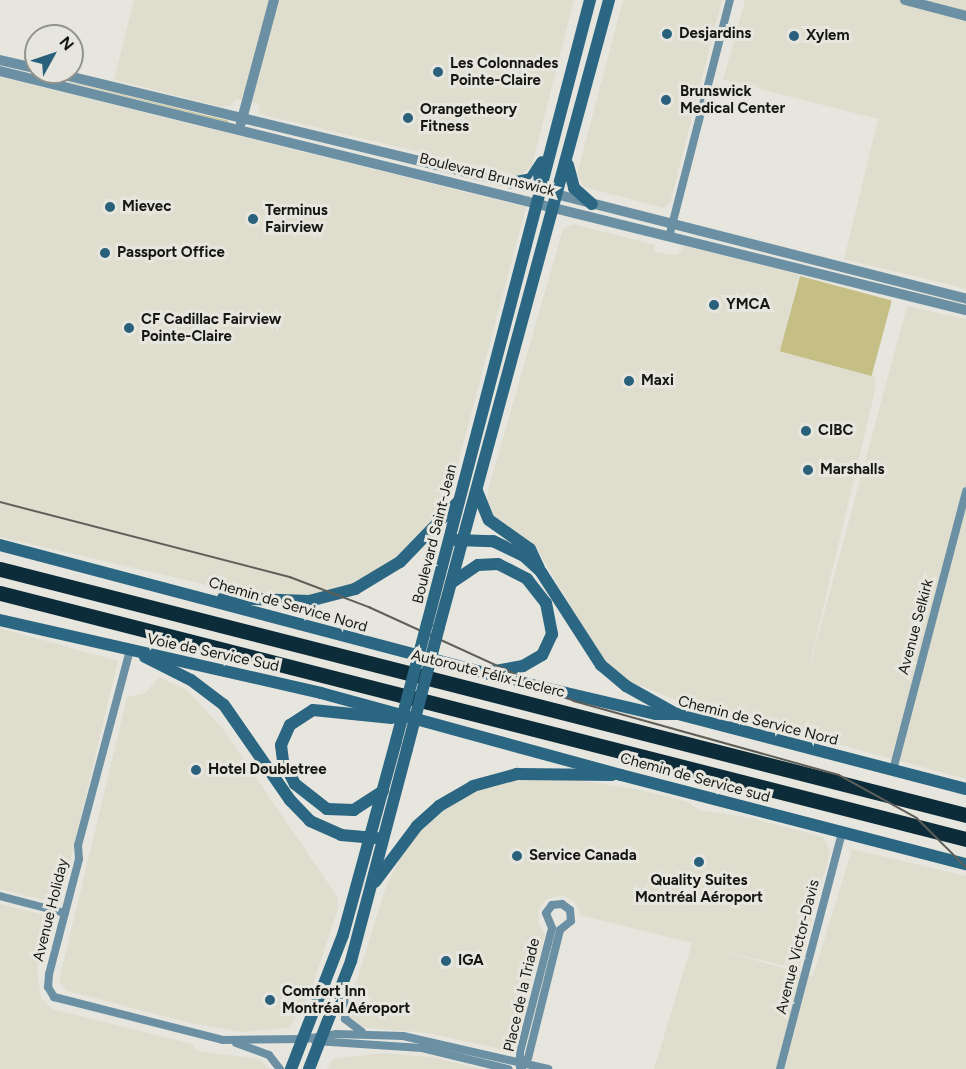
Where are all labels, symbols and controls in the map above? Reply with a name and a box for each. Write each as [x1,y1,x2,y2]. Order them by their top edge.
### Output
north arrow [24,24,84,84]
place label: Desjardins [679,25,751,43]
marker: Desjardins [660,27,674,41]
place label: Xylem [806,27,849,45]
marker: Xylem [787,29,801,43]
text: N [55,33,78,54]
place label: Les Colonnades Pointe-Claire [450,54,558,89]
marker: Les Colonnades Pointe-Claire [431,65,445,79]
place label: Brunswick Medical Center [680,82,785,117]
marker: Brunswick Medical Center [657,91,675,109]
place label: Orangetheory Fitness [420,100,517,135]
marker: Orangetheory Fitness [401,111,415,125]
street label: Boulevard Brunswick [417,149,557,201]
place label: Mievec [122,198,171,216]
marker: Mievec [103,200,117,214]
place label: Terminus Fairview [265,201,328,236]
marker: Terminus Fairview [246,212,260,226]
place label: Passport Office [117,244,225,262]
marker: Passport Office [98,246,112,260]
place label: YMCA [726,296,770,314]
marker: YMCA [707,298,721,312]
place label: CF Cadillac Fairview Pointe-Claire [141,310,281,345]
marker: CF Cadillac Fairview Pointe-Claire [122,321,136,335]
place label: Maxi [641,372,674,390]
marker: Maxi [622,374,636,388]
place label: CIBC [818,422,853,440]
marker: CIBC [799,424,813,438]
place label: Marshalls [820,461,884,479]
street label: Boulevard Saint-Jean [409,462,461,606]
marker: Marshalls [801,463,815,477]
street label: Chemin de Service Nord [207,574,369,636]
street label: Avenue Selkirk [895,577,937,677]
street label: Voie de Service Sud [145,630,281,676]
street label: Autoroute Félix-Leclerc [409,646,567,702]
street label: Chemin de Service Nord [676,692,840,750]
street label: Chemin de Service sud [618,749,772,807]
place label: Hotel Doubletree [208,761,326,779]
marker: Hotel Doubletree [189,763,203,777]
place label: Service Canada [529,847,637,865]
marker: Service Canada [510,849,524,863]
marker: Quality Suites Montréal Aéroport [692,855,706,869]
street label: Avenue Holiday [30,857,72,963]
place label: Quality Suites Montréal Aéroport [635,871,763,906]
street label: Avenue Victor-Davis [773,878,823,1016]
street label: Place de la Triade [500,937,544,1053]
place label: IGA [458,952,484,970]
marker: IGA [439,954,453,968]
place label: Comfort Inn Montréal Aéroport [282,982,410,1017]
marker: Comfort Inn Montréal Aéroport [263,993,277,1007]

